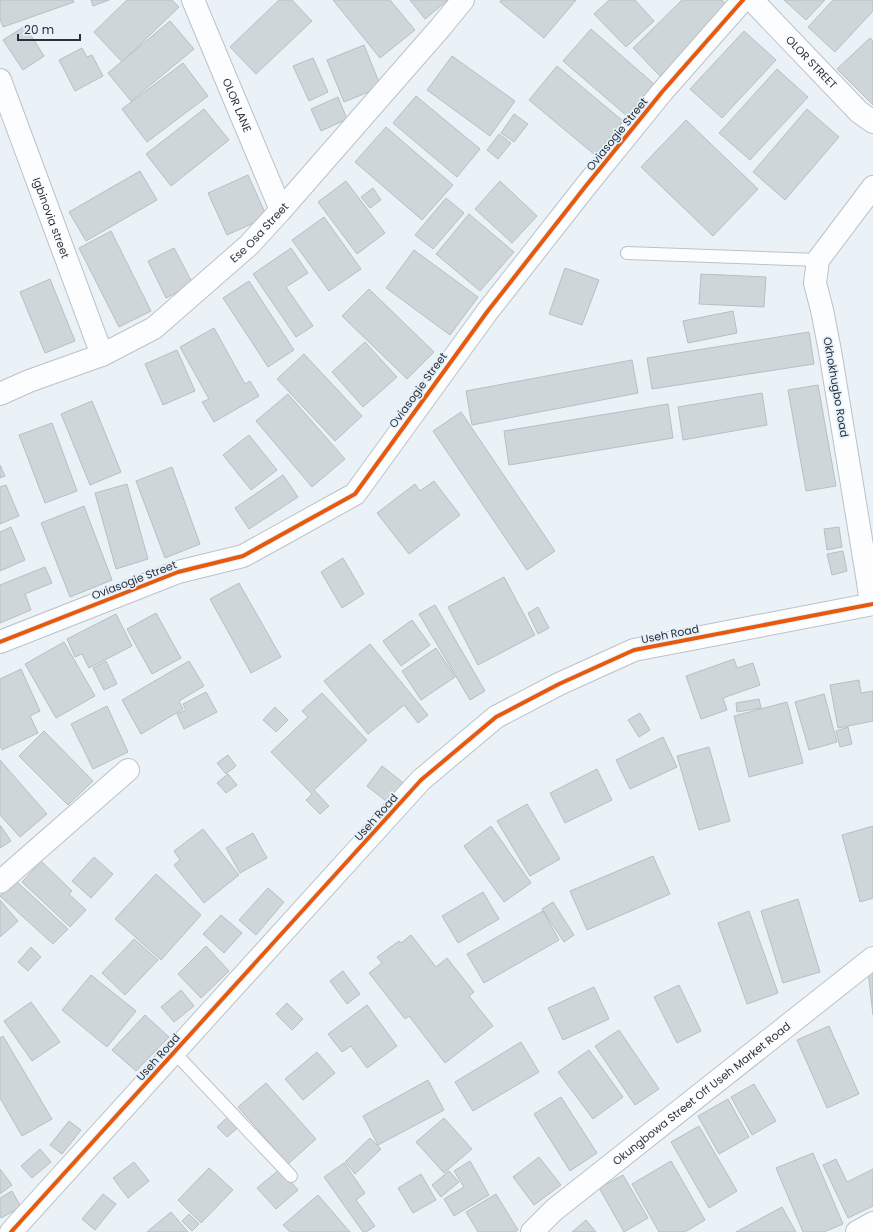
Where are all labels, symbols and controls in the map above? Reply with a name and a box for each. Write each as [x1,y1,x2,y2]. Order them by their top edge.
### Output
scale bar [18,16,80,42]
text: 20 m [24,21,54,38]
street label: OLOR STREET [782,32,841,92]
street label: OLOR LANE [219,76,256,135]
street label: Oviasogie Street [583,94,651,174]
street label: Igbinovia street [29,175,73,261]
street label: Ese Osa Street [226,199,292,266]
street label: Okhokhugbo Road [819,336,853,438]
street label: Oviasogie Street [385,349,451,431]
street label: Oviasogie Street [89,556,179,604]
street label: Useh Road [640,621,700,647]
street label: Useh Road [350,790,402,844]
street label: Okungbowa Street Off Useh Market Road [609,1018,794,1169]
street label: Useh Road [132,1030,184,1084]

